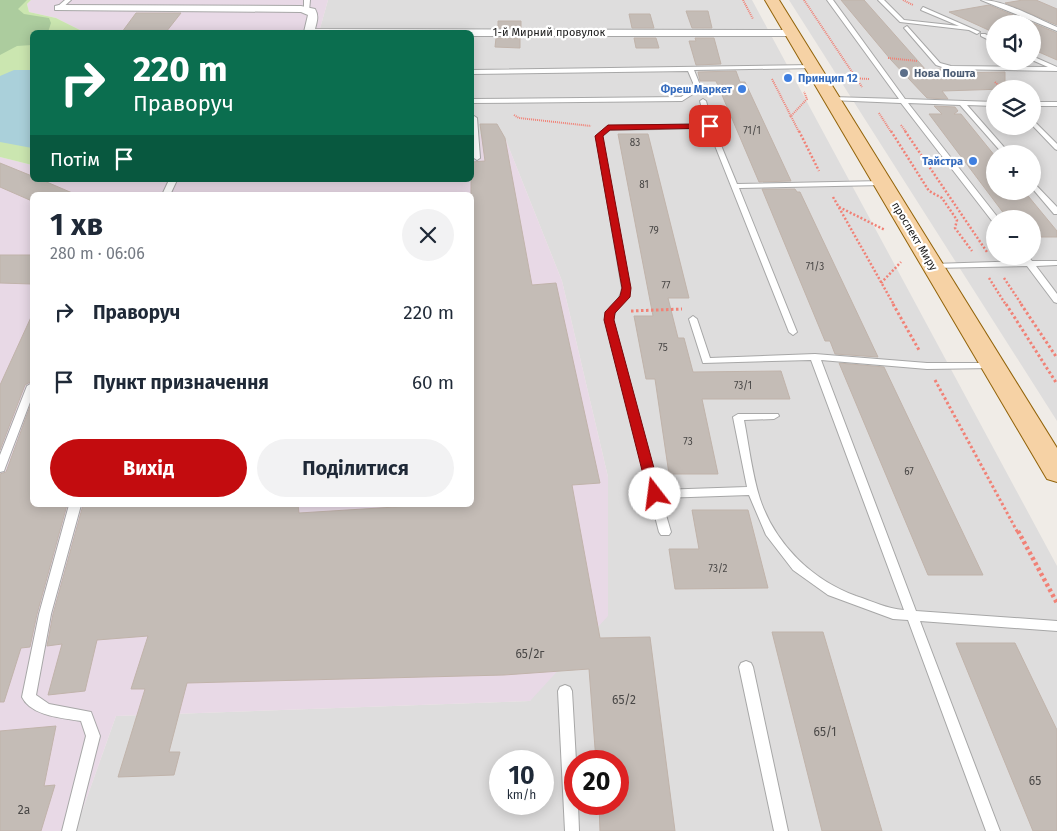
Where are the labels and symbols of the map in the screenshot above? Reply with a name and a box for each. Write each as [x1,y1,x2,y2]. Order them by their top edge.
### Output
street label: 1-й Мирний провулок [493,26,605,39]
marker: Нова Пошта [898,67,910,79]
place label: Нова Пошта [914,67,976,80]
marker: Принцип 12 [782,72,794,84]
place label: Принцип 12 [798,72,858,85]
place label: Фреш Маркет [661,83,733,96]
marker: Фреш Маркет [736,83,748,95]
pin [689,105,731,147]
house number: 71/1 [743,125,761,137]
house number: 83 [630,137,640,149]
place label: Тайстра [922,155,963,168]
marker: Тайстра [967,155,979,167]
house number: 81 [639,179,649,191]
street label: проспект Миру [889,200,940,273]
house number: 79 [649,225,659,237]
house number: 71/3 [806,261,824,273]
house number: 77 [662,280,671,292]
house number: 75 [658,342,668,354]
house number: 73/1 [734,380,752,392]
house number: 73 [683,436,693,448]
house number: 67 [904,466,914,478]
position arrow [628,467,680,519]
house number: 73/2 [709,563,727,575]
house number: 65/2г [516,647,545,661]
house number: 65/2 [612,693,636,707]
house number: 65/1 [814,725,836,739]
speed limit sign: 20 [564,750,629,815]
house number: 65 [1029,774,1041,788]
house number: 2а [18,803,30,817]

